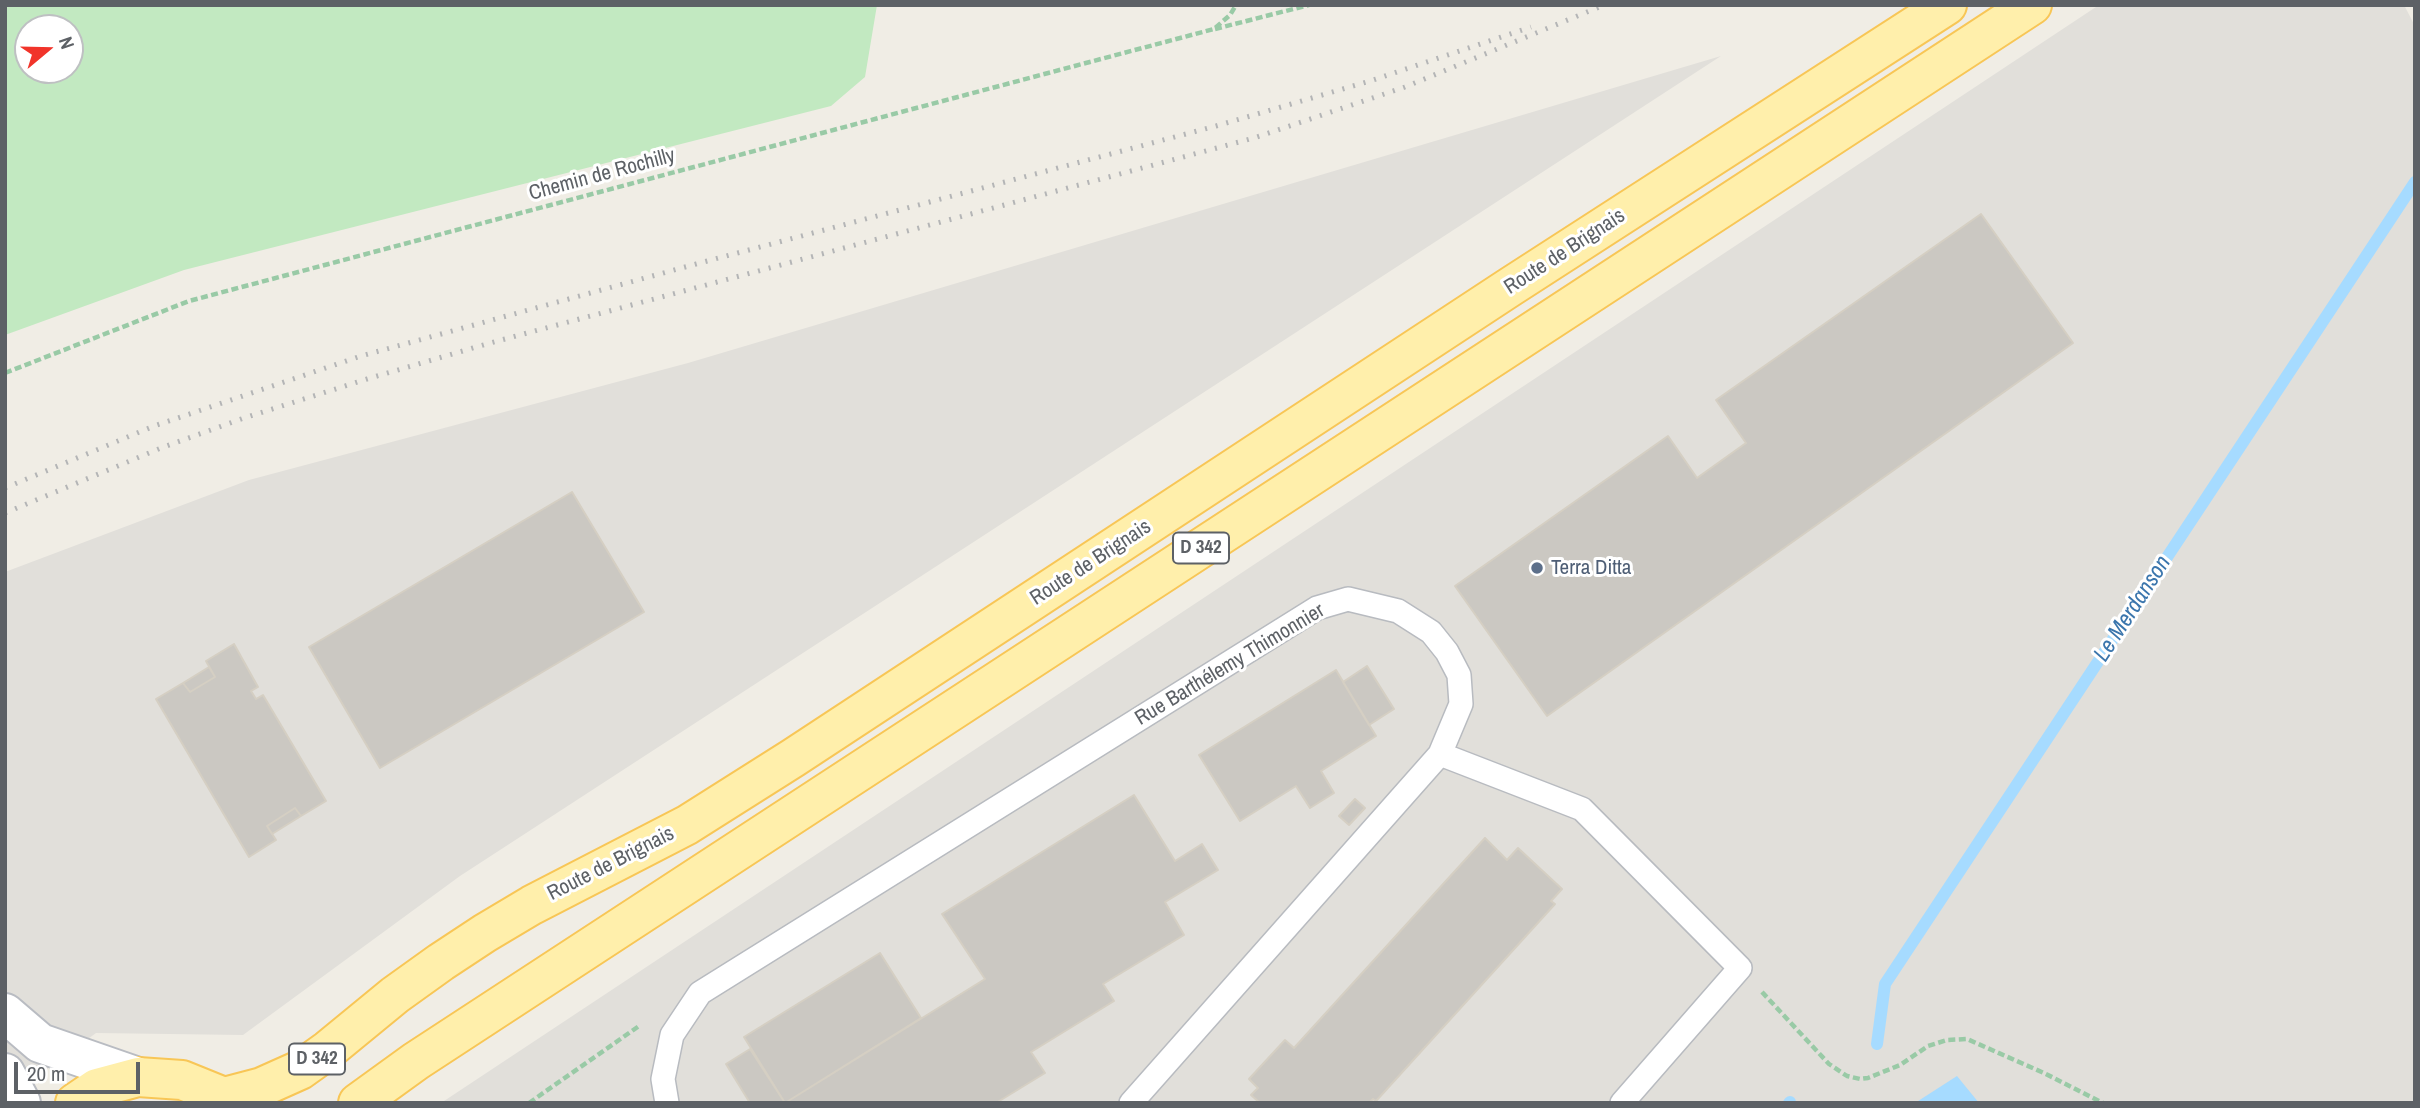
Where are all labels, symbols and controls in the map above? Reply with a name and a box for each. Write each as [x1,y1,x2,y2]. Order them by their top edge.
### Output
north arrow [14,14,84,84]
text: N [53,33,81,52]
street label: Chemin de Rochilly [526,143,678,207]
street label: Route de Brignais [1500,204,1630,300]
street label: Route de Brignais [1026,515,1156,611]
road number: D 342 [1173,533,1229,564]
water label: Le Merdanson [2089,551,2177,667]
place label: Terra Ditta [1551,555,1631,581]
marker: Terra Ditta [1529,560,1545,576]
street label: Rue Barthélemy Thimonnier [1131,598,1329,732]
street label: Route de Brignais [543,821,679,907]
road number: D 342 [289,1044,345,1074]
scale bar [18,1048,144,1092]
text: 20 m [27,1059,65,1088]

